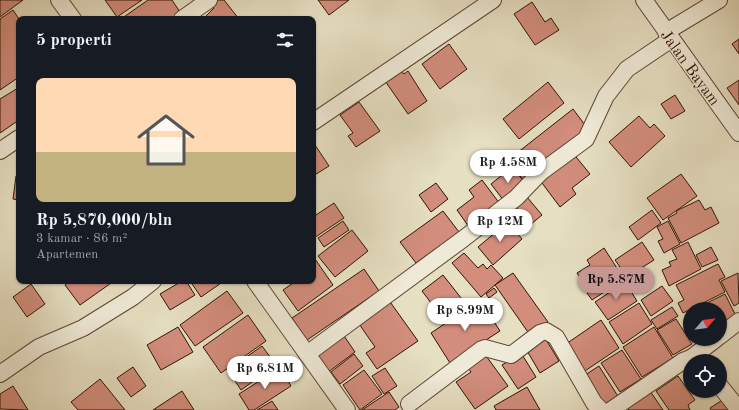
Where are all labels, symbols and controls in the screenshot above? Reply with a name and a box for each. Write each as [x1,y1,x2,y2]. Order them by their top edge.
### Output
street label: Jalan Bayam [657,27,722,109]
icon: filters [274,29,296,51]
text: 5 properti [36,32,112,49]
icon: home [130,104,202,176]
pin: Rp 4.58M [467,150,549,184]
text: Rp 4.58M [479,156,537,169]
pin: Rp 12M [467,209,533,243]
text: Rp 5,870,000/bln [36,212,172,229]
text: Rp 12M [477,215,523,228]
text: 3 kamar · 86 m² [36,232,127,245]
text: Apartemen [36,248,98,261]
pin: Rp 5.87M [575,267,657,301]
text: Rp 5.87M [587,273,645,286]
pin: Rp 8.99M [424,298,506,332]
north arrow [683,302,727,346]
map controls [683,302,727,398]
text: Rp 8.99M [436,304,494,317]
button: locate [683,354,727,398]
pin: Rp 6.81M [224,356,306,390]
text: Rp 6.81M [236,362,294,375]

